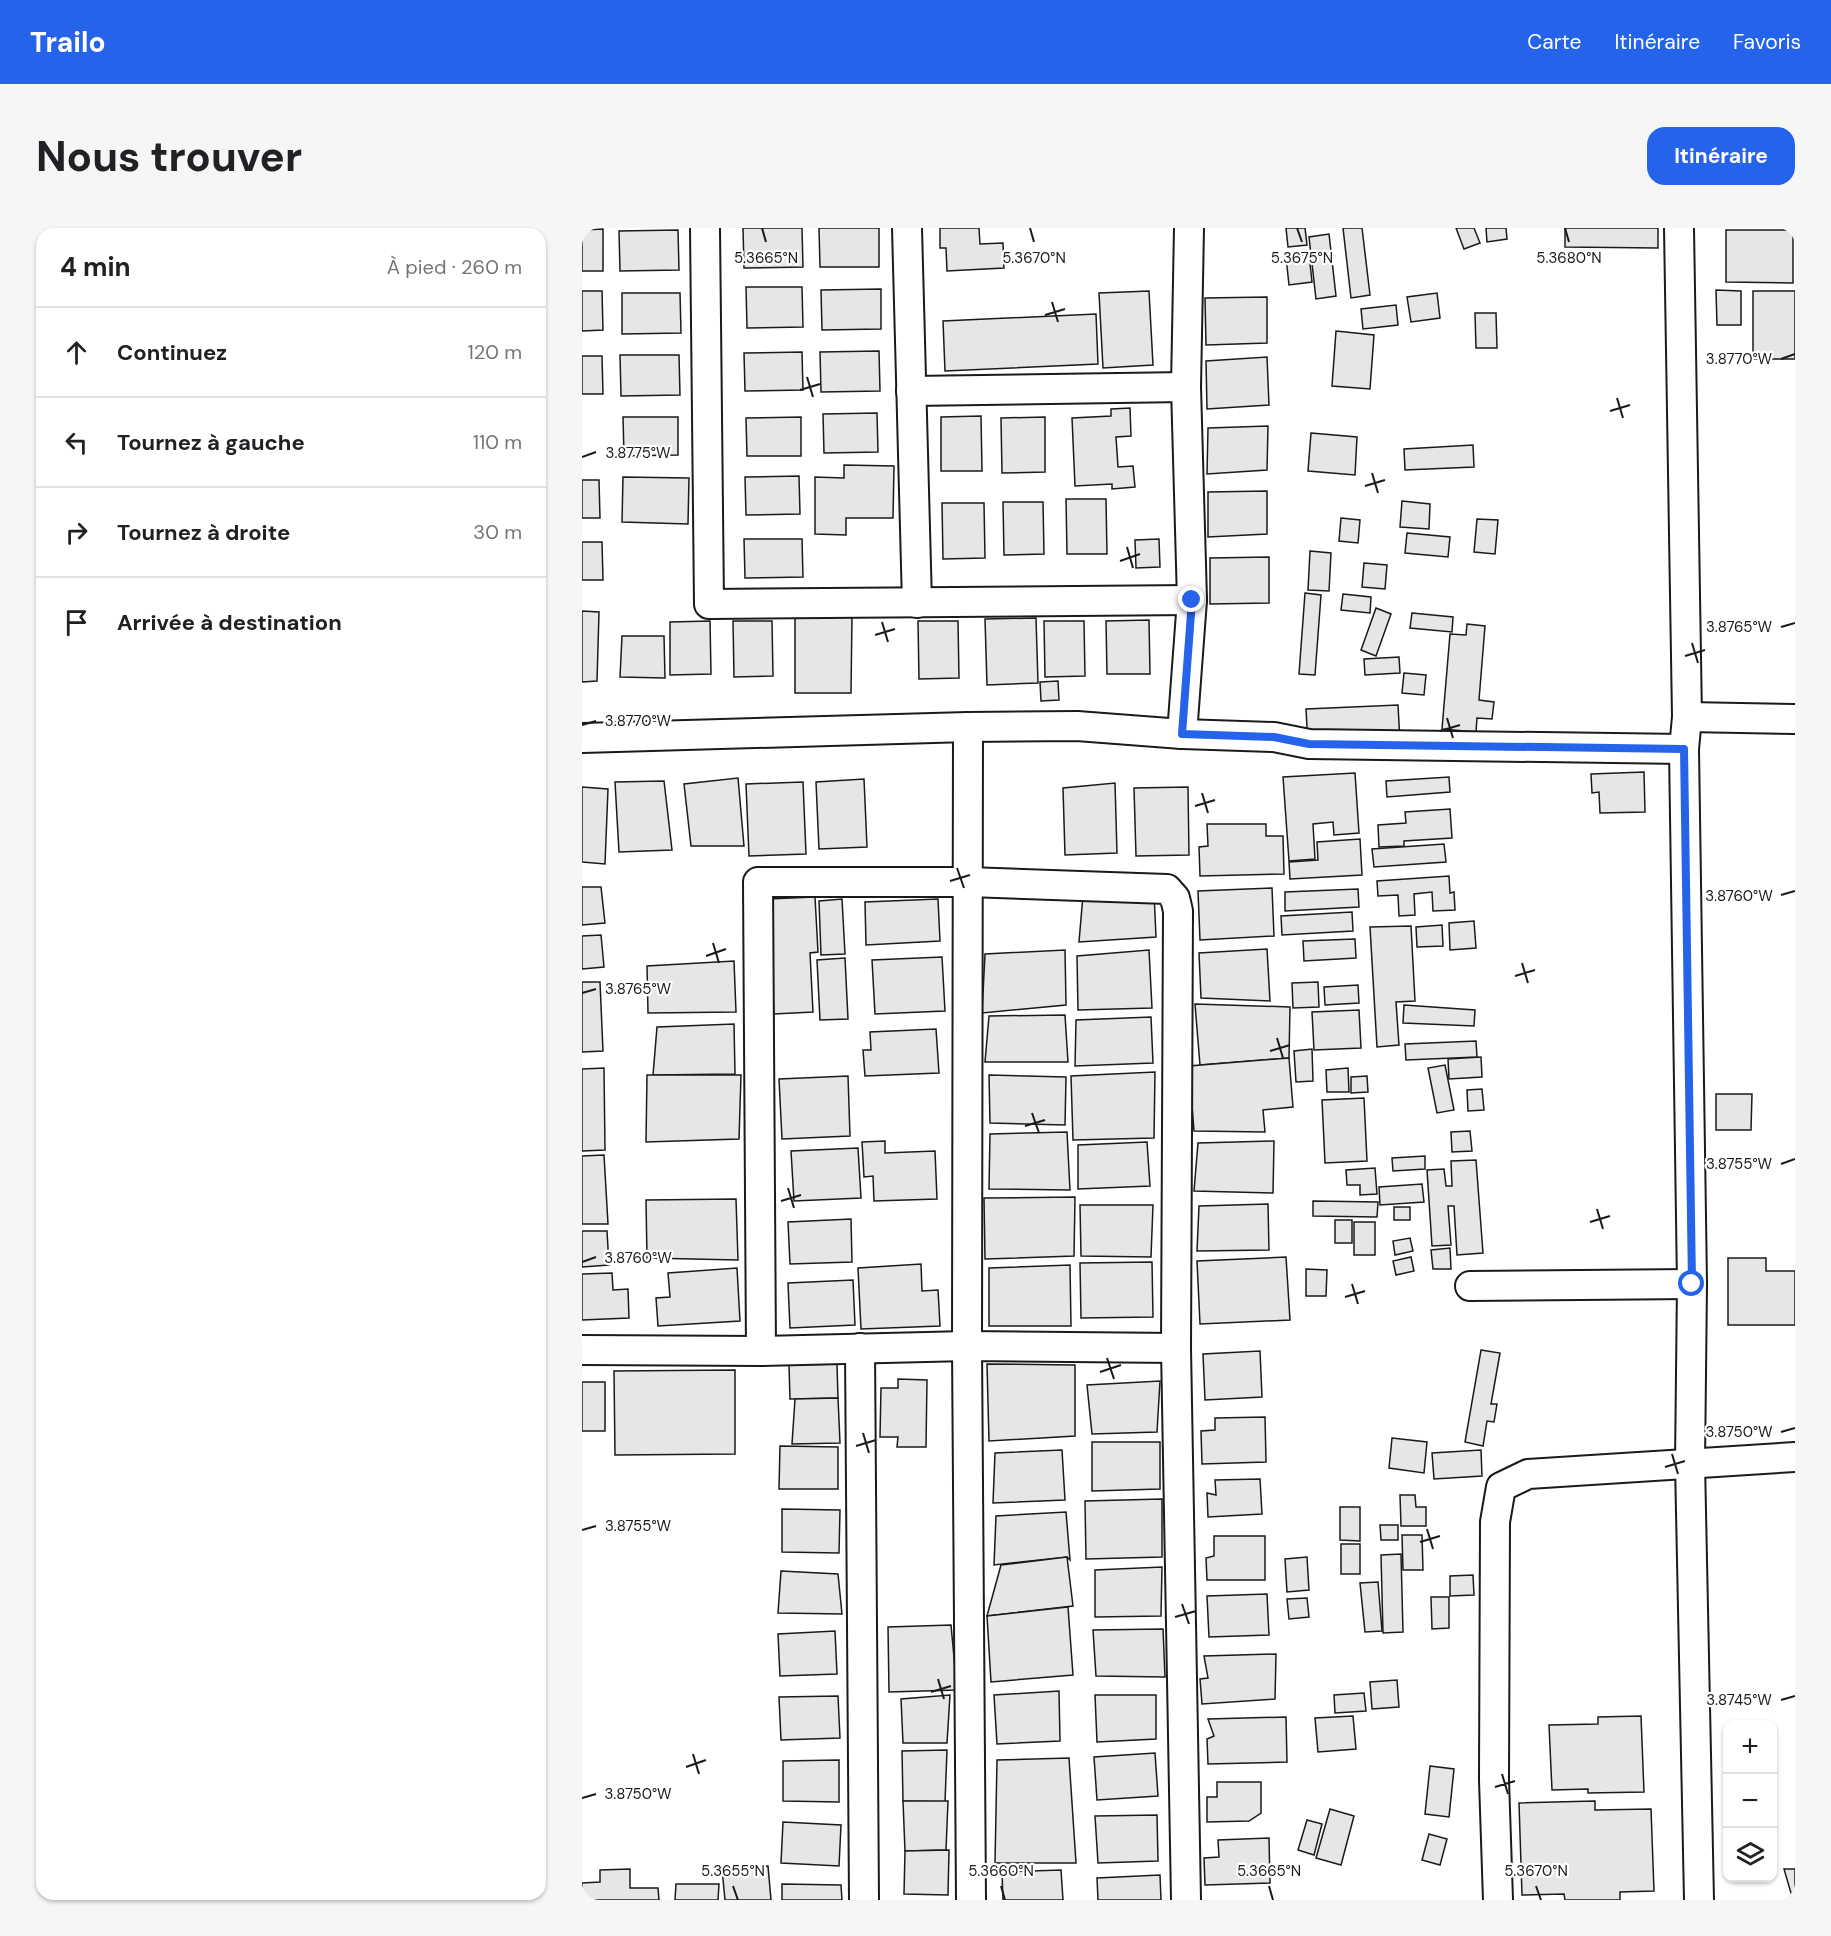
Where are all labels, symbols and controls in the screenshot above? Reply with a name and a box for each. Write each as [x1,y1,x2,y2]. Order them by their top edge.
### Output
text: Trailo [30,24,106,61]
text: Carte [1527,28,1581,56]
text: Itinéraire [1614,28,1700,56]
text: Favoris [1733,28,1801,56]
button: Itinéraire [1647,127,1795,185]
text: Nous trouver [36,129,302,184]
text: 5.3665°N [734,248,798,268]
text: 5.3670°N [1002,248,1066,268]
text: 5.3675°N [1271,248,1333,268]
text: 5.3680°N [1536,248,1602,268]
text: 4 min [60,250,131,284]
text: À pied · 260 m [387,254,522,280]
icon: ahead [60,336,93,369]
text: Continuez [117,338,227,367]
text: 120 m [468,339,522,365]
text: 3.8770°W [1706,349,1773,369]
icon: left [60,426,93,459]
text: Tournez à gauche [117,428,305,457]
text: 110 m [473,429,522,455]
text: 3.8775°W [606,443,671,463]
icon: right [60,516,93,549]
text: Tournez à droite [117,518,290,547]
text: 30 m [473,519,522,545]
route end [1178,586,1204,612]
icon: arrive [60,606,93,639]
text: Arrivée à destination [117,608,342,637]
text: 3.8765°W [1706,617,1773,637]
text: 3.8770°W [605,711,672,731]
text: 3.8760°W [1705,886,1773,906]
text: 3.8765°W [605,979,672,999]
text: 3.8755°W [1706,1154,1773,1174]
text: 3.8760°W [604,1248,672,1268]
route start [1678,1270,1704,1296]
text: 3.8750°W [1705,1422,1773,1442]
text: 3.8755°W [605,1516,672,1536]
text: 3.8745°W [1706,1690,1772,1710]
map controls [1723,1720,1777,1882]
button: + [1723,1720,1777,1774]
button: − [1723,1774,1777,1828]
text: 3.8750°W [604,1784,672,1804]
button: layers [1723,1828,1777,1882]
text: 5.3655°N [701,1861,765,1881]
text: 5.3660°N [968,1861,1034,1881]
text: 5.3665°N [1237,1861,1301,1881]
text: 5.3670°N [1504,1861,1568,1881]

